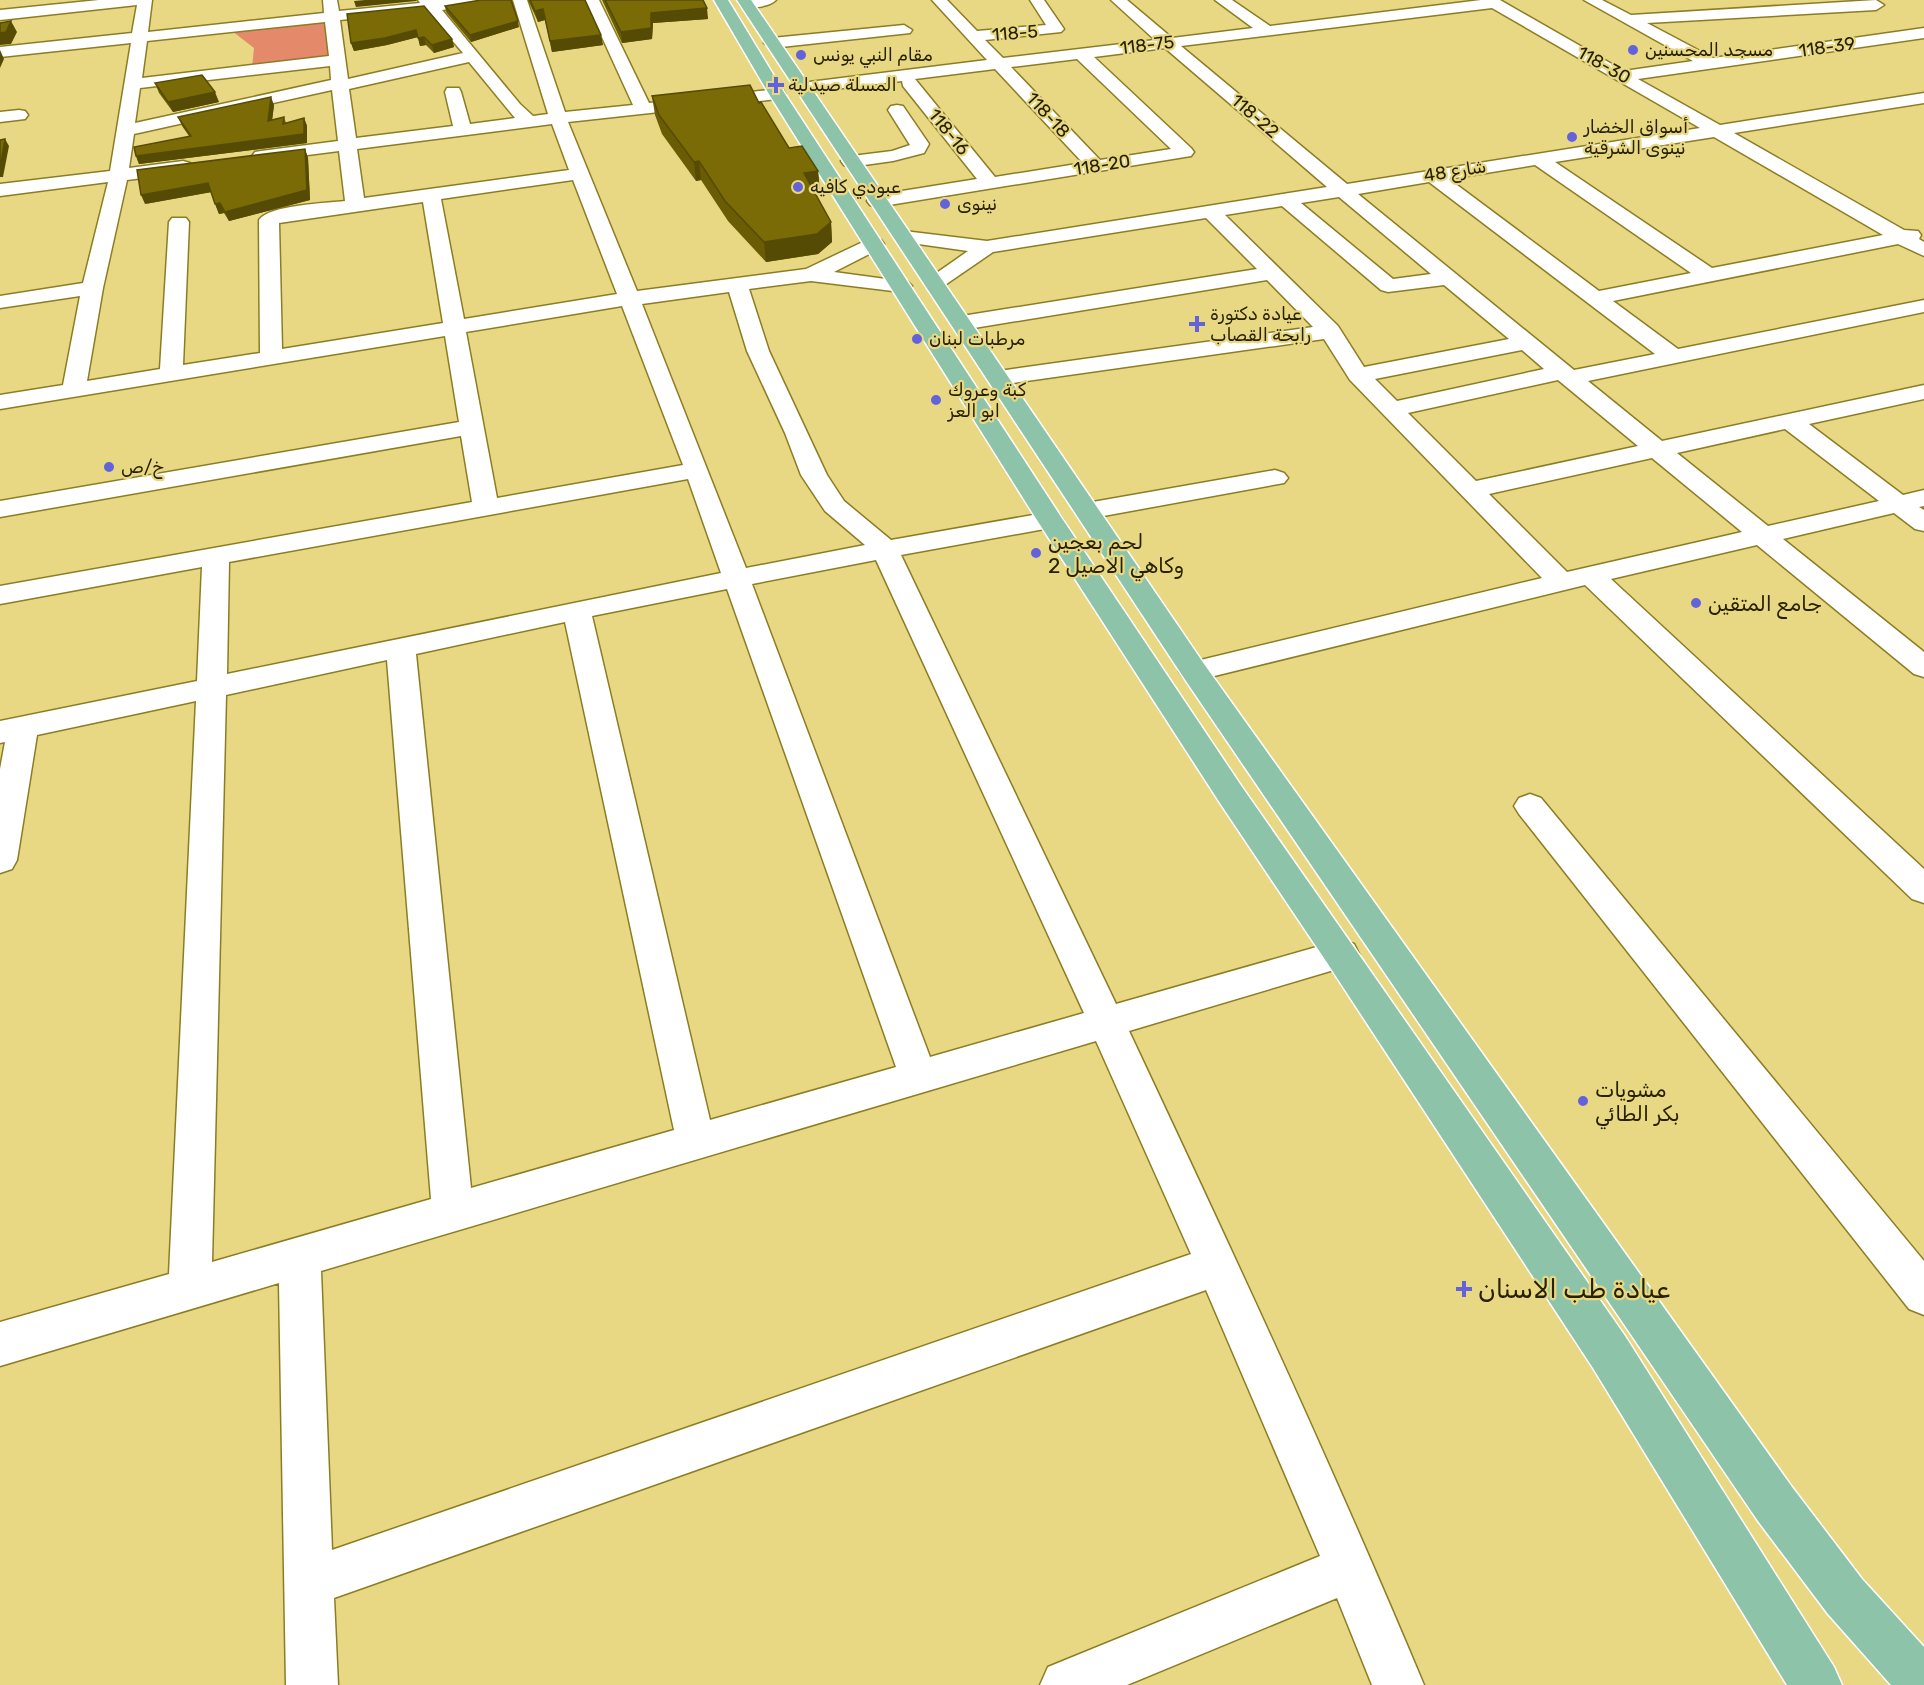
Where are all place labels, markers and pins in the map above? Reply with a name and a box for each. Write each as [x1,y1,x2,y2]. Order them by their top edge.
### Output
place label: مسجد المحسنين [1645,39,1773,61]
marker: مسجد المحسنين [1626,43,1640,57]
place label: مقام النبي يونس [813,44,933,68]
marker: مقام النبي يونس [794,48,808,62]
place label: المسلة صيدلية [788,74,897,96]
marker: المسلة صيدلية [769,78,783,92]
place label: أسواق الخضار نينوى الشرقية [1583,116,1688,159]
marker: أسواق الخضار نينوى الشرقية [1565,130,1579,144]
place label: عبودي كافيه [810,176,901,199]
marker: عبودي كافيه [791,180,805,194]
place label: نينوى [957,193,997,215]
marker: نينوى [938,197,952,211]
place label: عيادة دكتورة رابحة القصاب [1210,303,1311,346]
marker: عيادة دكتورة رابحة القصاب [1188,315,1206,333]
place label: مرطبات لبنان [929,328,1025,350]
marker: مرطبات لبنان [910,332,924,346]
place label: كبة وعروك ابو العز [947,379,1026,422]
marker: كبة وعروك ابو العز [929,393,943,407]
place label: خ/ص [121,456,164,479]
marker: خ/ص [102,460,116,474]
place label: لحم بعجين وكاهي الاصيل 2 [1048,529,1184,582]
marker: لحم بعجين وكاهي الاصيل 2 [1029,546,1043,560]
place label: جامع المتقين [1708,591,1822,619]
marker: جامع المتقين [1689,596,1703,610]
place label: مشويات بكر الطائي [1595,1077,1680,1130]
marker: مشويات بكر الطائي [1576,1094,1590,1108]
place label: عيادة طب الاسنان [1478,1274,1670,1305]
marker: عيادة طب الاسنان [1455,1280,1473,1298]

